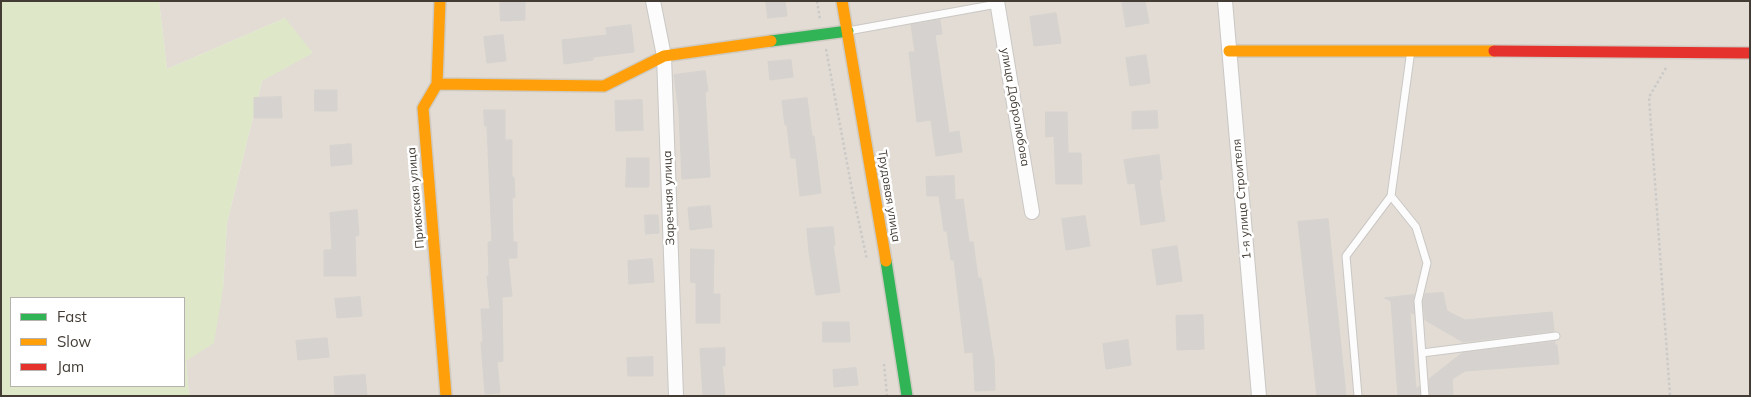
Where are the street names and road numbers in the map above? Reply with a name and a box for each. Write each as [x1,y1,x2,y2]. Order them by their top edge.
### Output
street label: улица Добролюбова [997,47,1033,167]
street label: 1-я улица Строителя [1230,138,1254,260]
street label: Приокская улица [404,147,428,249]
street label: Трудовая улица [875,149,903,243]
street label: Заречная улица [660,150,678,246]

